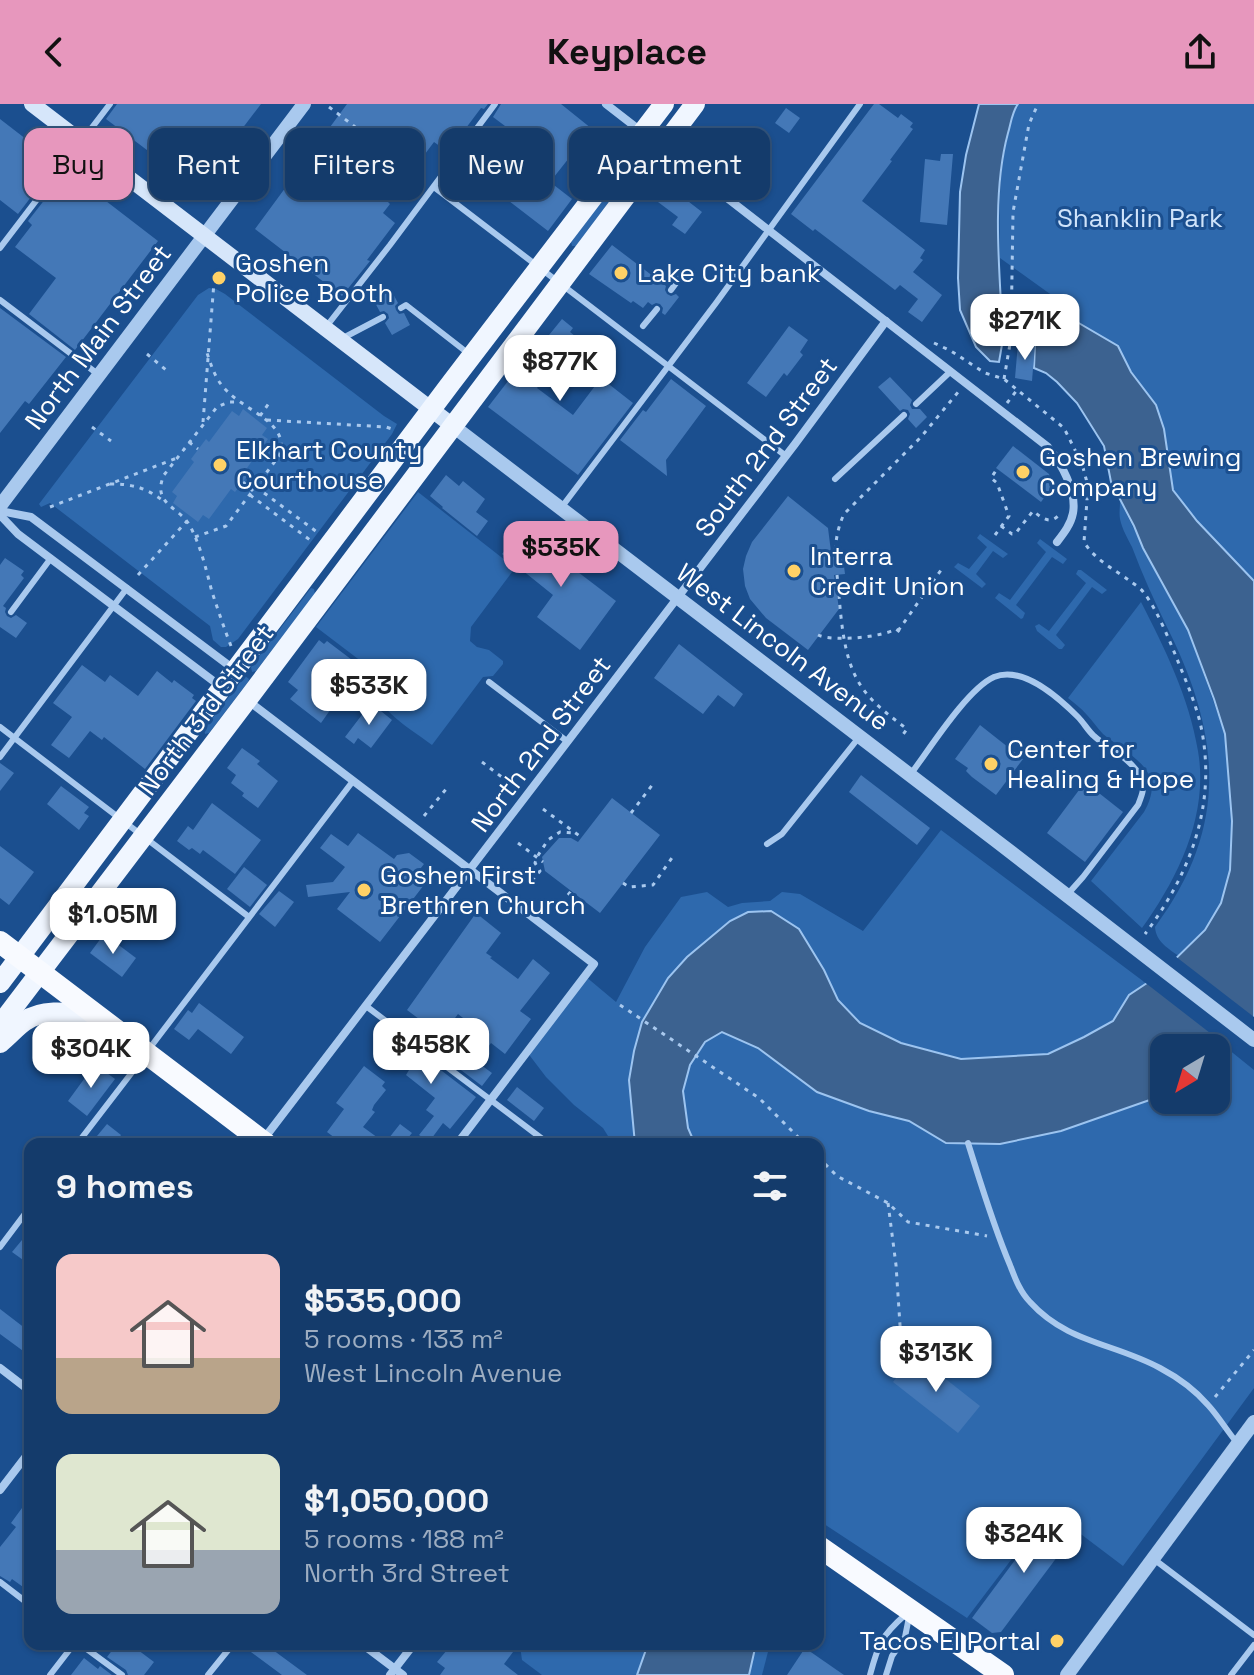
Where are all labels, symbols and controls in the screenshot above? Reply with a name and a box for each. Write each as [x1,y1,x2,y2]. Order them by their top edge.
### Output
text: Keyplace [547,29,707,75]
icon: back [32,30,76,74]
icon: share [1178,30,1222,74]
chip: Buy [24,128,133,200]
chip: Rent [149,128,269,200]
chip: Filters [285,128,424,200]
chip: New [440,128,553,200]
chip: Apartment [569,128,770,200]
park label: Shanklin Park [1057,201,1223,235]
street label: North Main Street [17,237,179,437]
place label: Goshen Police Booth [235,246,393,310]
place label: Lake City bank [637,256,821,290]
marker: Lake City bank [612,264,630,282]
marker: Goshen Police Booth [210,269,228,287]
pin: $271K [969,294,1081,362]
text: $271K [988,303,1062,337]
pin: $877K [504,335,616,403]
text: $877K [522,344,598,378]
street label: South 2nd Street [687,350,845,544]
place label: Elkhart County Courthouse [236,433,422,497]
place label: Goshen Brewing Company [1039,440,1241,504]
marker: Elkhart County Courthouse [211,456,229,474]
marker: Goshen Brewing Company [1014,463,1032,481]
pin: $535K [505,521,617,589]
text: $535K [521,530,601,564]
place label: Interra Credit Union [810,539,965,603]
street label: West Lincoln Avenue [670,556,896,738]
marker: Interra Credit Union [785,562,803,580]
street label: North 3rd Street [131,618,281,802]
street label: North 2nd Street [464,649,618,839]
pin: $533K [313,659,425,727]
text: $533K [329,668,409,702]
place label: Center for Healing & Hope [1007,732,1194,796]
marker: Center for Healing & Hope [982,755,1000,773]
place label: Goshen First Brethren Church [380,858,586,922]
marker: Goshen First Brethren Church [355,881,373,899]
pin: $1.05M [48,888,178,956]
text: $1.05M [68,897,158,931]
pin: $458K [375,1018,487,1086]
pin: $304K [35,1022,147,1090]
text: $458K [391,1027,471,1061]
text: $304K [50,1031,132,1065]
north arrow [1150,1034,1230,1114]
map controls [1150,1034,1230,1114]
icon: filters [748,1164,792,1208]
text: 9 homes [56,1165,194,1208]
text: $535,000 [304,1279,462,1322]
icon: home [120,1286,216,1382]
text: 5 rooms · 133 m² [304,1322,503,1356]
pin: $313K [880,1326,992,1394]
text: $313K [899,1335,973,1369]
text: West Lincoln Avenue [304,1356,562,1390]
text: $1,050,000 [304,1479,489,1522]
icon: home [120,1486,216,1582]
pin: $324K [968,1507,1080,1575]
text: $324K [984,1516,1064,1550]
text: 5 rooms · 188 m² [304,1522,504,1556]
text: North 3rd Street [304,1556,510,1590]
place label: Tacos El Portal [859,1624,1041,1658]
marker: Tacos El Portal [1048,1632,1066,1650]

